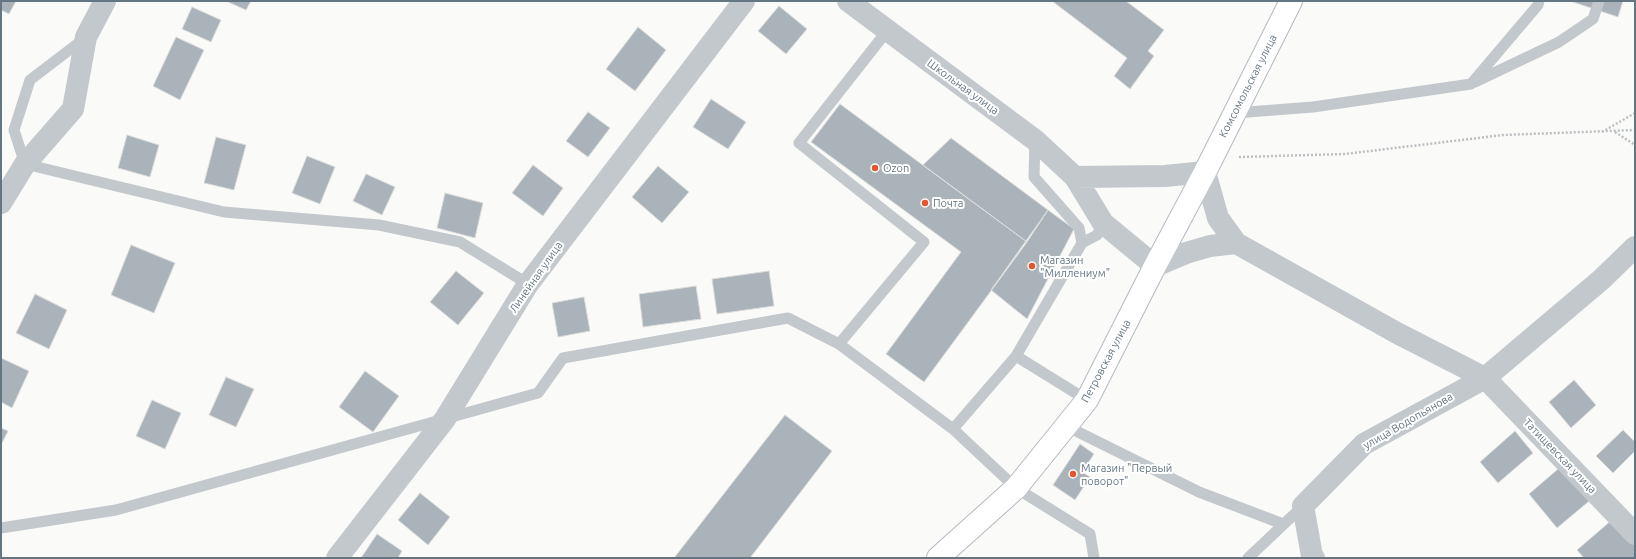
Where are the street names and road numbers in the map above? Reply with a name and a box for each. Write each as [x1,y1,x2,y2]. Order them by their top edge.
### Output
street label: Комсомольская улица [1216,32,1280,140]
street label: Школьная улица [925,57,1001,117]
street label: Линейная улица [507,239,565,315]
street label: Петровская улица [1078,317,1134,405]
street label: улица Водопьянова [1361,390,1455,452]
street label: Татищевская улица [1521,416,1599,496]

